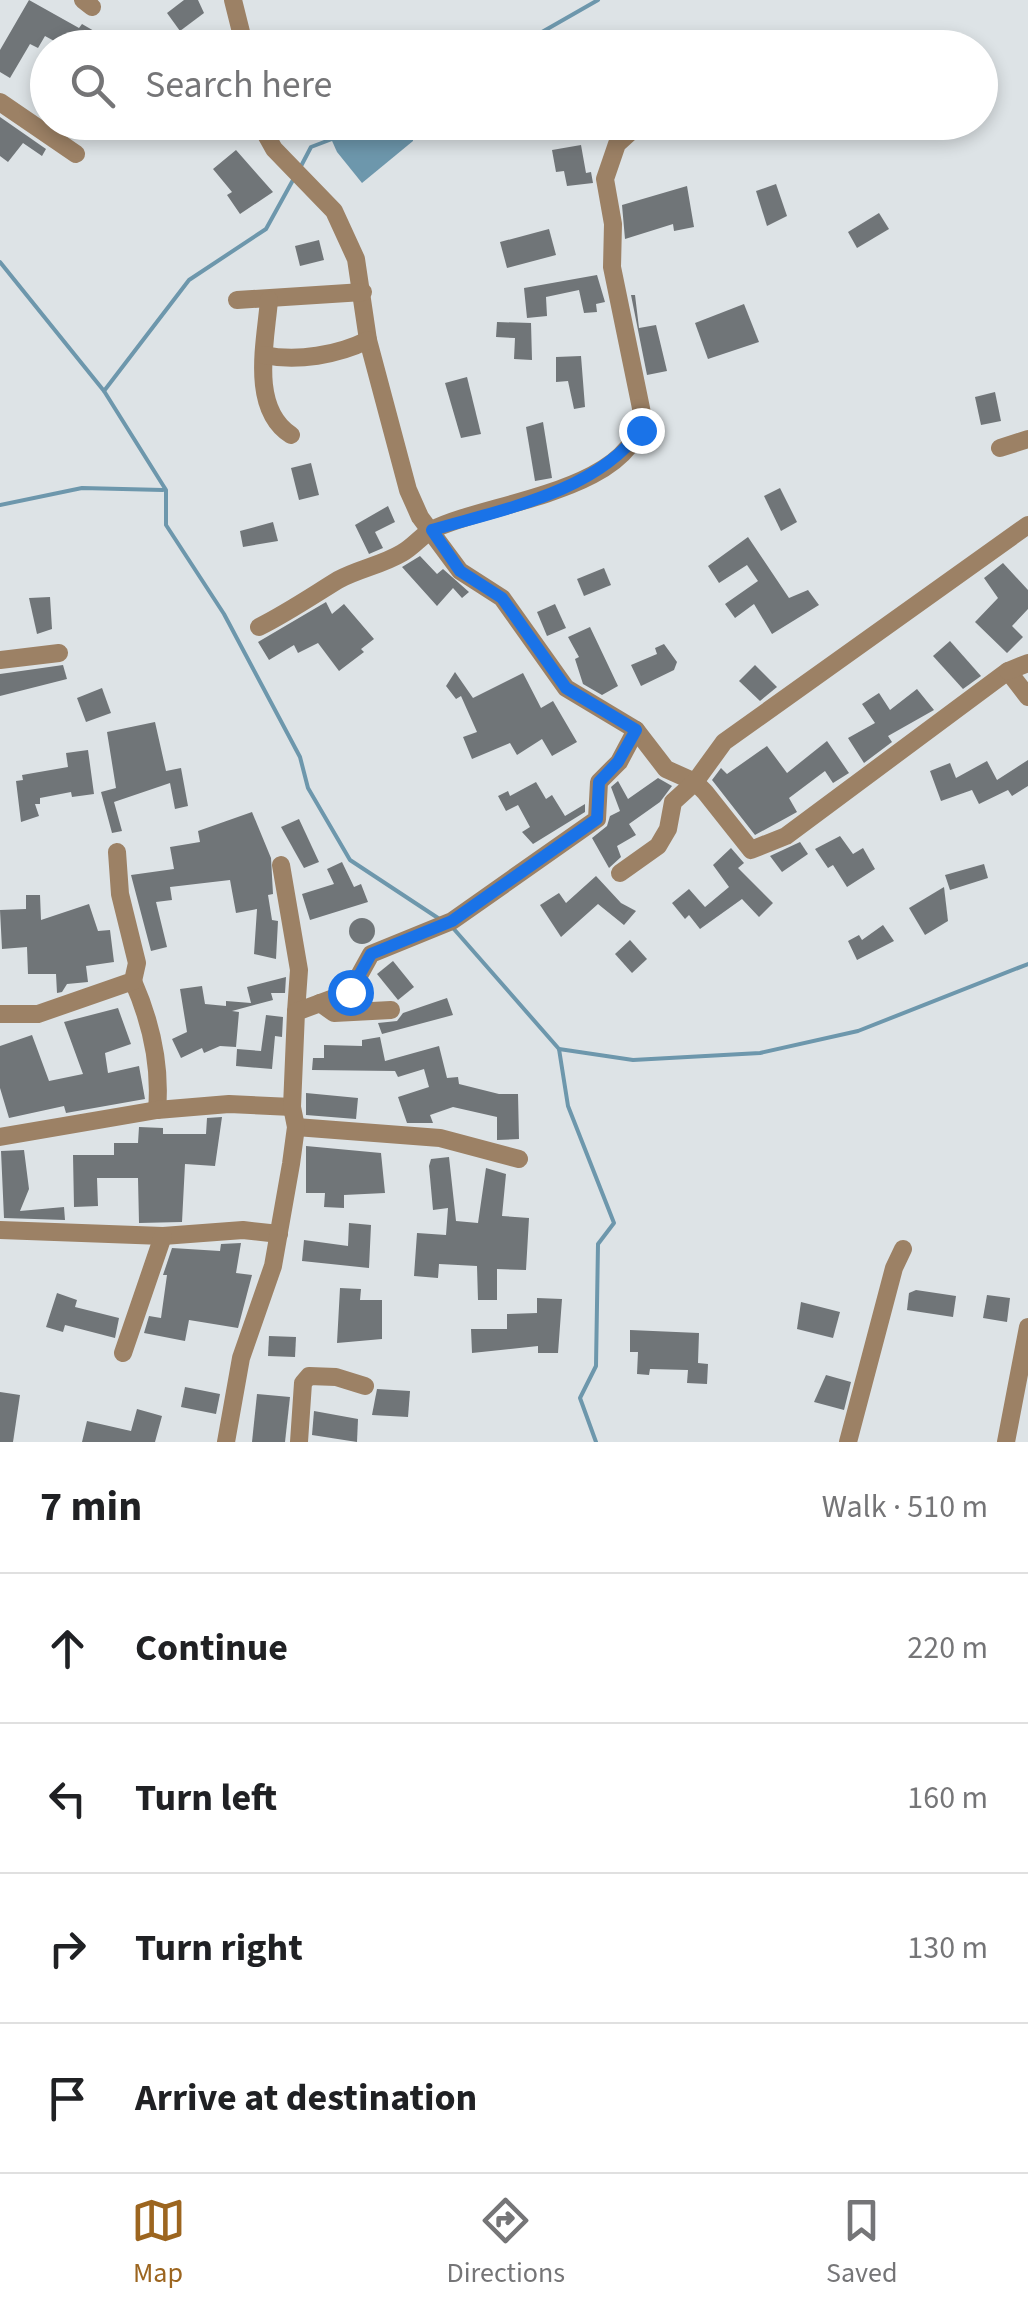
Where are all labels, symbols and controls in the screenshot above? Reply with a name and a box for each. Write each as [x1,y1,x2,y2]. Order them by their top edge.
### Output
search box [30,30,998,140]
icon: search [65,58,120,113]
text: Search here [145,58,332,112]
route end [619,408,665,454]
route start [328,970,374,1016]
text: 7 min [40,1477,142,1537]
text: Walk · 510 m [822,1484,988,1530]
icon: ahead [40,1621,95,1676]
text: Continue [135,1621,288,1675]
text: 220 m [907,1625,988,1671]
icon: left [40,1771,95,1826]
text: Turn left [135,1771,277,1825]
text: 160 m [907,1775,988,1821]
icon: right [40,1921,95,1976]
text: Turn right [135,1921,303,1975]
text: 130 m [907,1925,988,1971]
icon: arrive [40,2071,95,2126]
text: Arrive at destination [135,2071,477,2125]
tab: Map [131,2193,186,2293]
tab: Directions [447,2193,565,2293]
tab: Saved [826,2193,897,2293]

